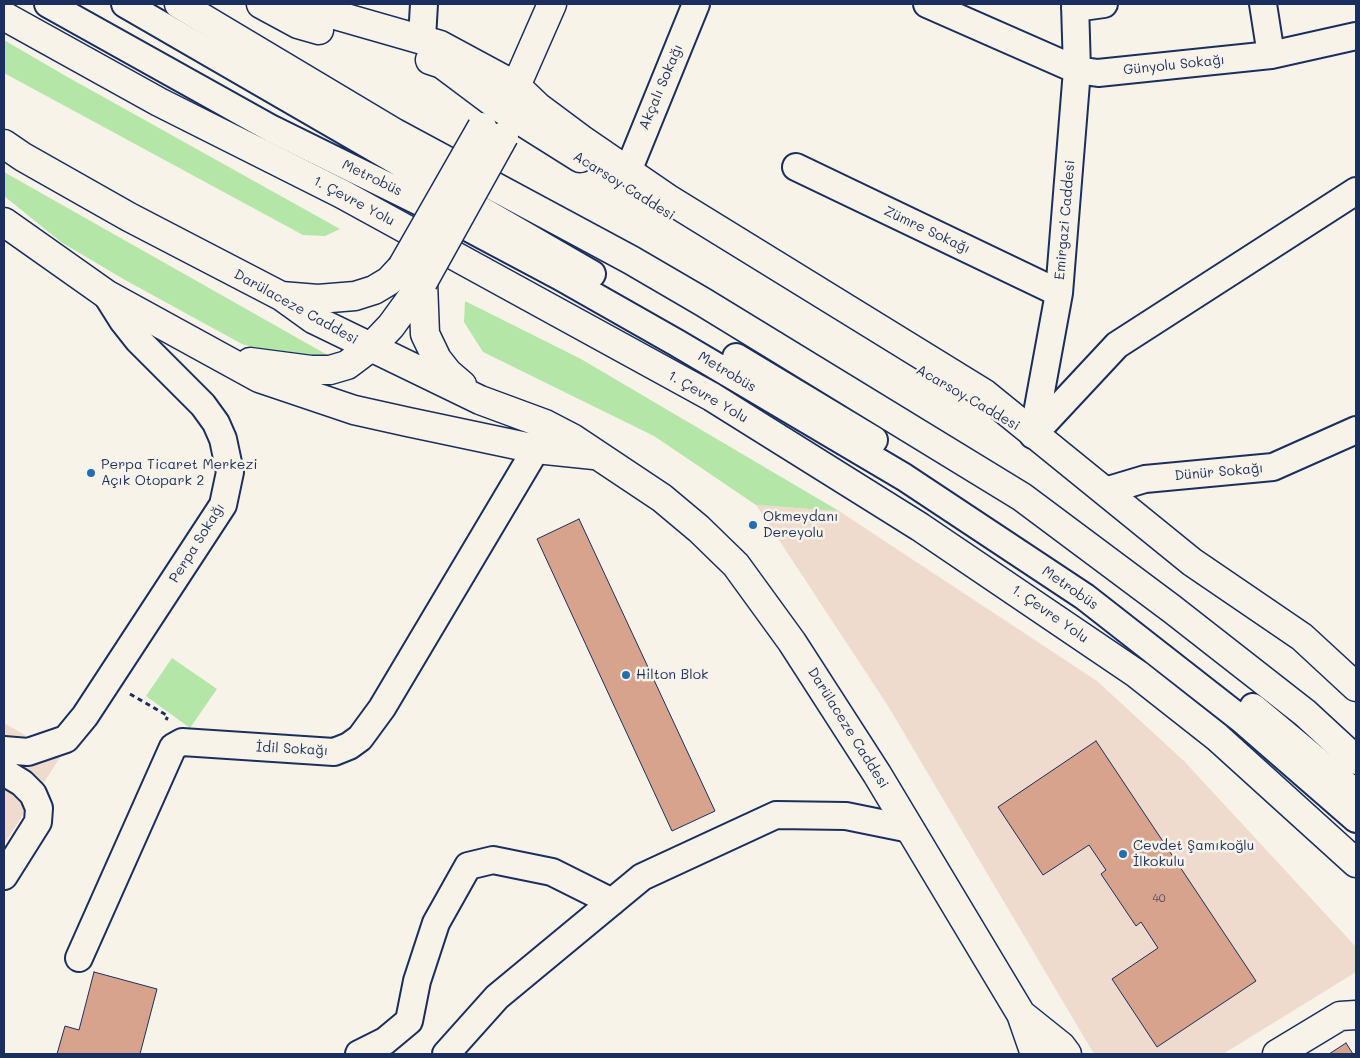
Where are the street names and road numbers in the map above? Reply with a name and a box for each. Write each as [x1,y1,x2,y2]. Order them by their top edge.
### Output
street label: Akçalı Sokağı [635,42,687,132]
street label: Günyolu Sokağı [1122,51,1226,79]
street label: Acarsoy Caddesi [570,148,678,224]
street label: Metrobüs [339,156,405,200]
street label: Emirgazi Caddesi [1051,159,1079,281]
street label: 1. Çevre Yolu [310,173,398,229]
street label: Zümre Sokağı [881,203,973,257]
street label: Darülaceze Caddesi [231,266,361,348]
street label: Metrobüs [695,348,759,396]
street label: Acarsoy Caddesi [913,362,1023,434]
street label: 1. Çevre Yolu [665,367,751,427]
street label: Dünür Sokağı [1174,460,1264,484]
street label: Perpa Sokağı [166,500,228,586]
street label: Metrobüs [1039,563,1101,613]
street label: 1. Çevre Yolu [1008,581,1092,647]
street label: Darülaceze Caddesi [804,664,892,792]
street label: İdil Sokağı [256,739,328,759]

